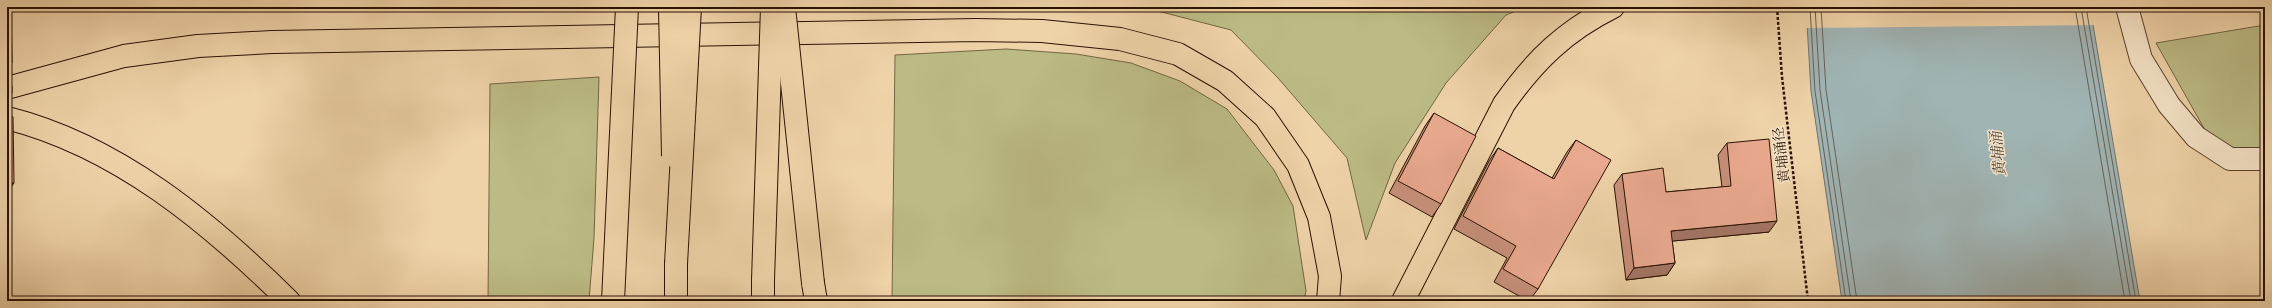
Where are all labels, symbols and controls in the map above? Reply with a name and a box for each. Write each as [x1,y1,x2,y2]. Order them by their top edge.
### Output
street label: 黄埔涌径 [1771,126,1792,184]
water label: 黄埔涌 [1987,129,2009,177]

